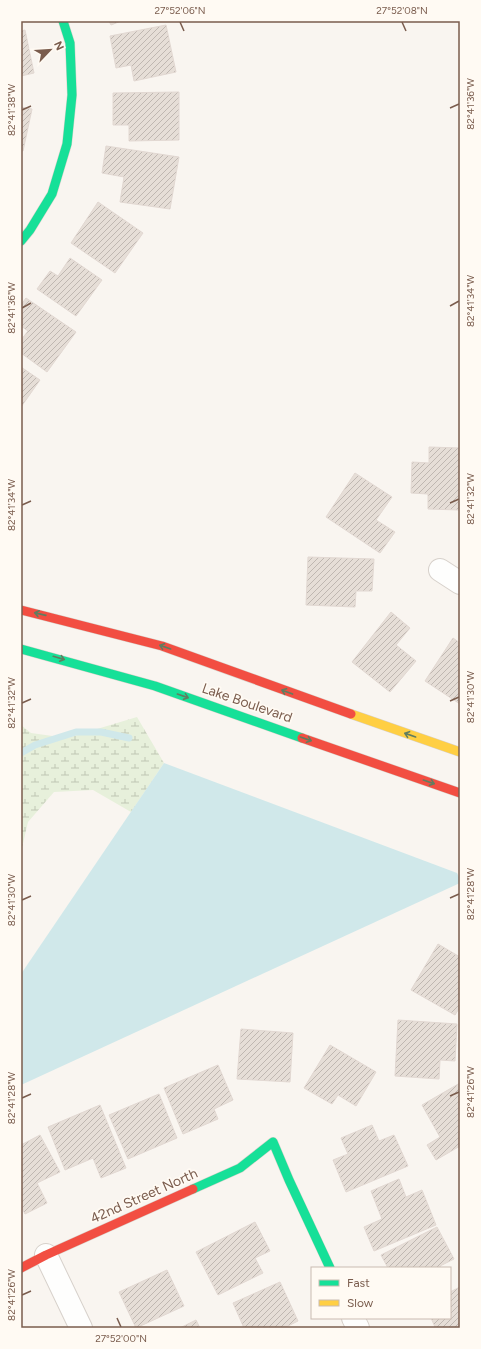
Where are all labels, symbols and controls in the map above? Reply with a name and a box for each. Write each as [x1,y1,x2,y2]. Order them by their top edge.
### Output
text: 27°52'06"N [155,4,206,17]
text: 27°52'08"N [376,4,428,17]
north arrow [30,30,70,70]
text: N [51,39,66,53]
text: 82°41'36"W [464,78,477,130]
text: 82°41'38"W [5,84,18,136]
text: 82°41'34"W [464,274,477,327]
text: 82°41'36"W [5,282,18,334]
text: 82°41'32"W [464,473,477,525]
text: 82°41'34"W [5,478,18,531]
one-way arrow [33,609,46,617]
one-way arrow [159,643,171,651]
one-way arrow [52,655,65,663]
text: 82°41'30"W [464,670,477,723]
text: 82°41'32"W [5,677,18,729]
street label: Lake Boulevard [200,680,294,726]
one-way arrow [282,687,294,695]
one-way arrow [177,692,189,700]
one-way arrow [404,731,417,738]
one-way arrow [299,735,311,743]
one-way arrow [422,779,435,786]
text: 82°41'28"W [464,867,477,920]
text: 82°41'30"W [5,873,18,926]
text: 82°41'26"W [464,1066,477,1118]
text: 82°41'28"W [5,1071,18,1124]
street label: 42nd Street North [88,1165,200,1227]
legend [311,1267,451,1319]
text: 82°41'26"W [5,1269,18,1321]
text: Fast [347,1276,370,1290]
text: Slow [347,1296,374,1310]
text: 27°52'00"N [95,1332,147,1345]

